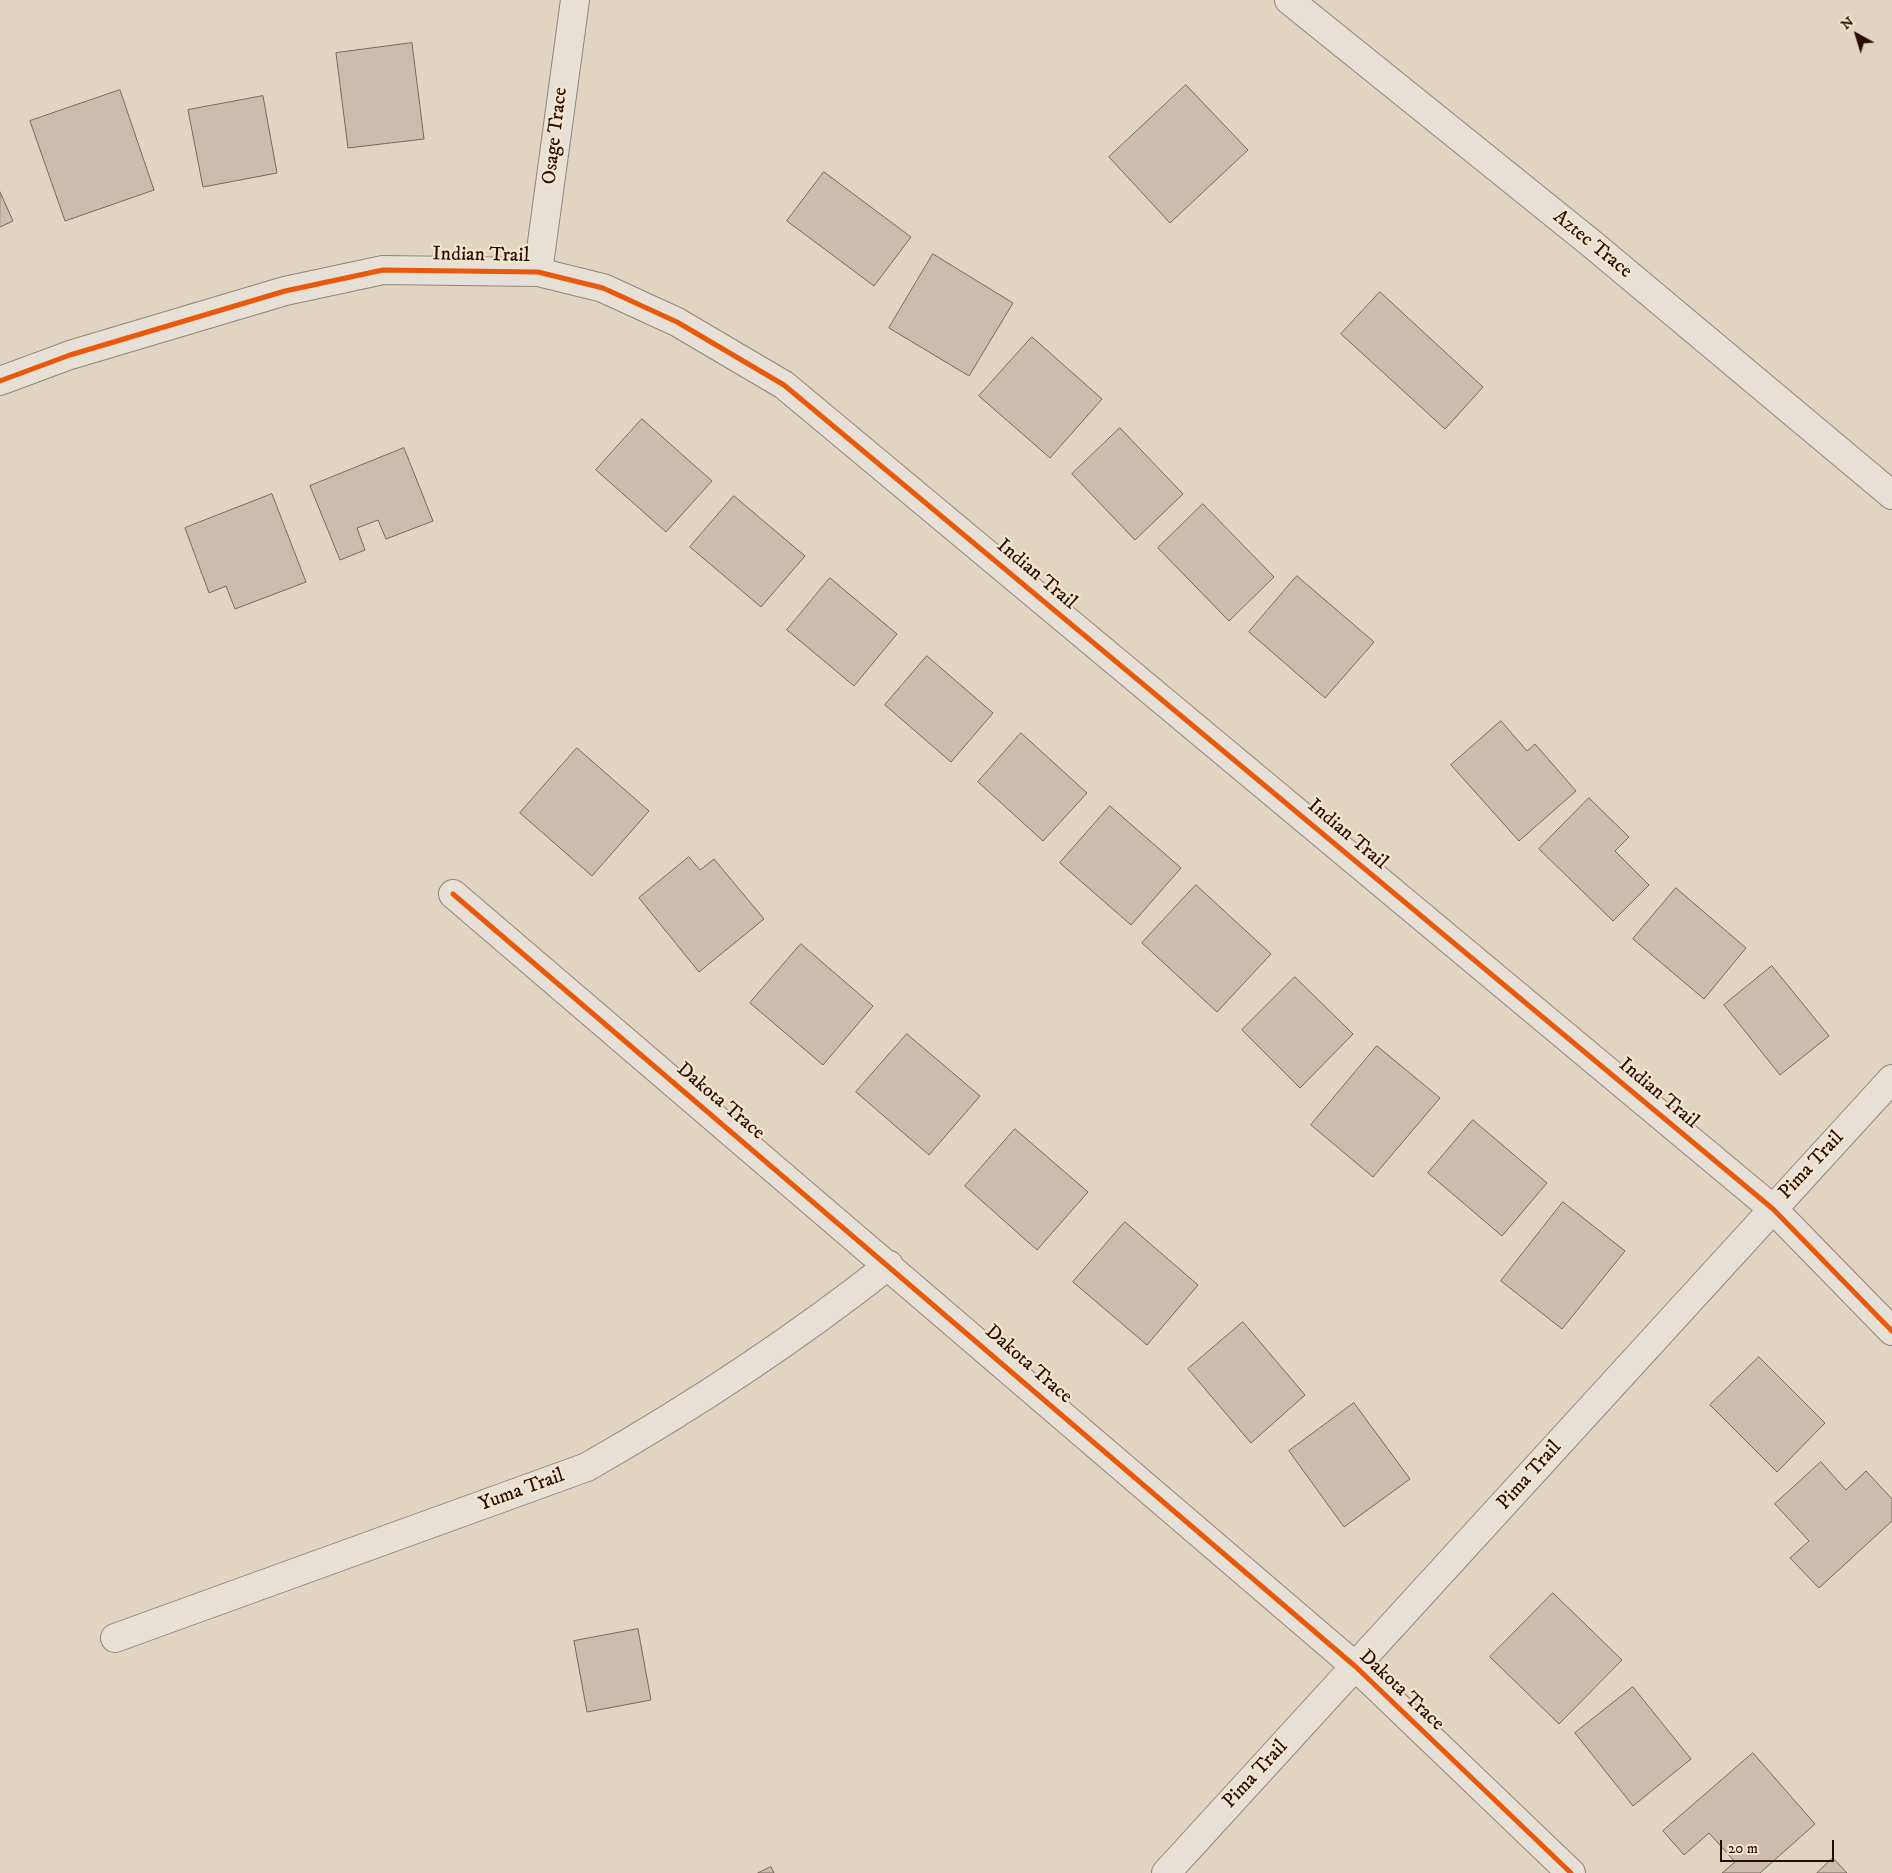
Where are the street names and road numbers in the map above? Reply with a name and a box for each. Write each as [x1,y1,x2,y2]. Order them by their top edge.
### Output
street label: Osage Trace [538,86,574,186]
street label: Aztec Trace [1548,206,1636,284]
street label: Indian Trail [432,243,530,269]
street label: Indian Trail [991,535,1081,615]
street label: Indian Trail [1302,795,1392,875]
street label: Indian Trail [1613,1054,1703,1134]
street label: Dakota Trace [671,1058,769,1146]
street label: Pima Trail [1774,1127,1850,1205]
street label: Dakota Trace [979,1321,1077,1409]
street label: Pima Trail [1493,1436,1567,1516]
street label: Yuma Trail [476,1465,568,1517]
street label: Dakota Trace [1353,1645,1449,1737]
street label: Pima Trail [1218,1736,1294,1814]

